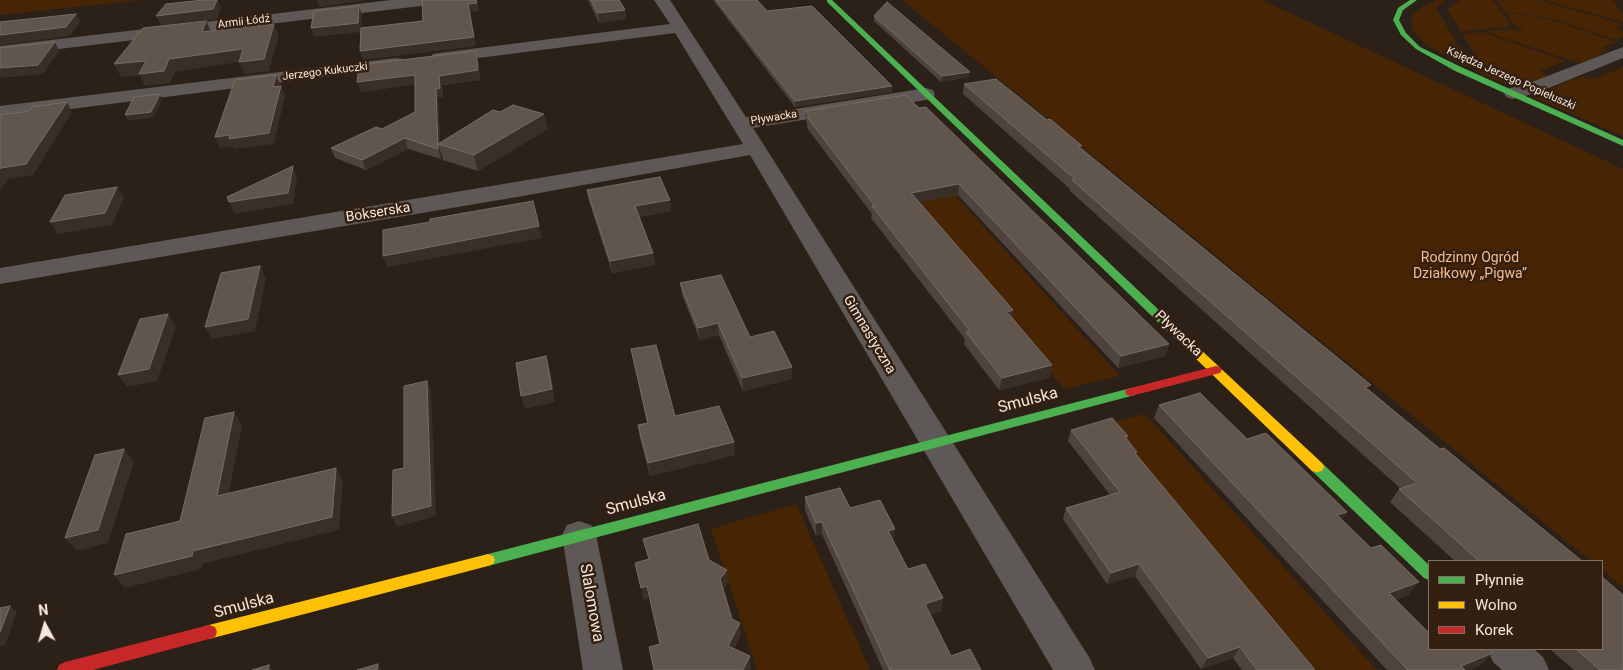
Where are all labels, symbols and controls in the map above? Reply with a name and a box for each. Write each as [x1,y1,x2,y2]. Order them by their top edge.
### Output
street label: Armii Łódź [217,12,271,32]
street label: Księdza Jerzego Popiełuszki [1444,45,1578,113]
street label: Jerzego Kukuczki [282,60,368,84]
street label: Pływacka [750,108,798,128]
street label: Bokserska [345,200,411,226]
park label: Rodzinny Ogród Działkowy „Pigwa” [1413,250,1527,282]
street label: Gimnastyczna [839,293,899,377]
street label: Pływacka [1151,307,1205,361]
street label: Smulska [996,384,1060,418]
street label: Smulska [604,486,668,520]
legend [1428,560,1603,650]
street label: Slalomowa [575,562,607,644]
text: Płynnie [1475,571,1524,589]
street label: Smulska [212,589,276,623]
text: Wolno [1475,596,1517,614]
north arrow [20,600,70,650]
text: N [38,602,49,619]
text: Korek [1475,621,1513,639]

